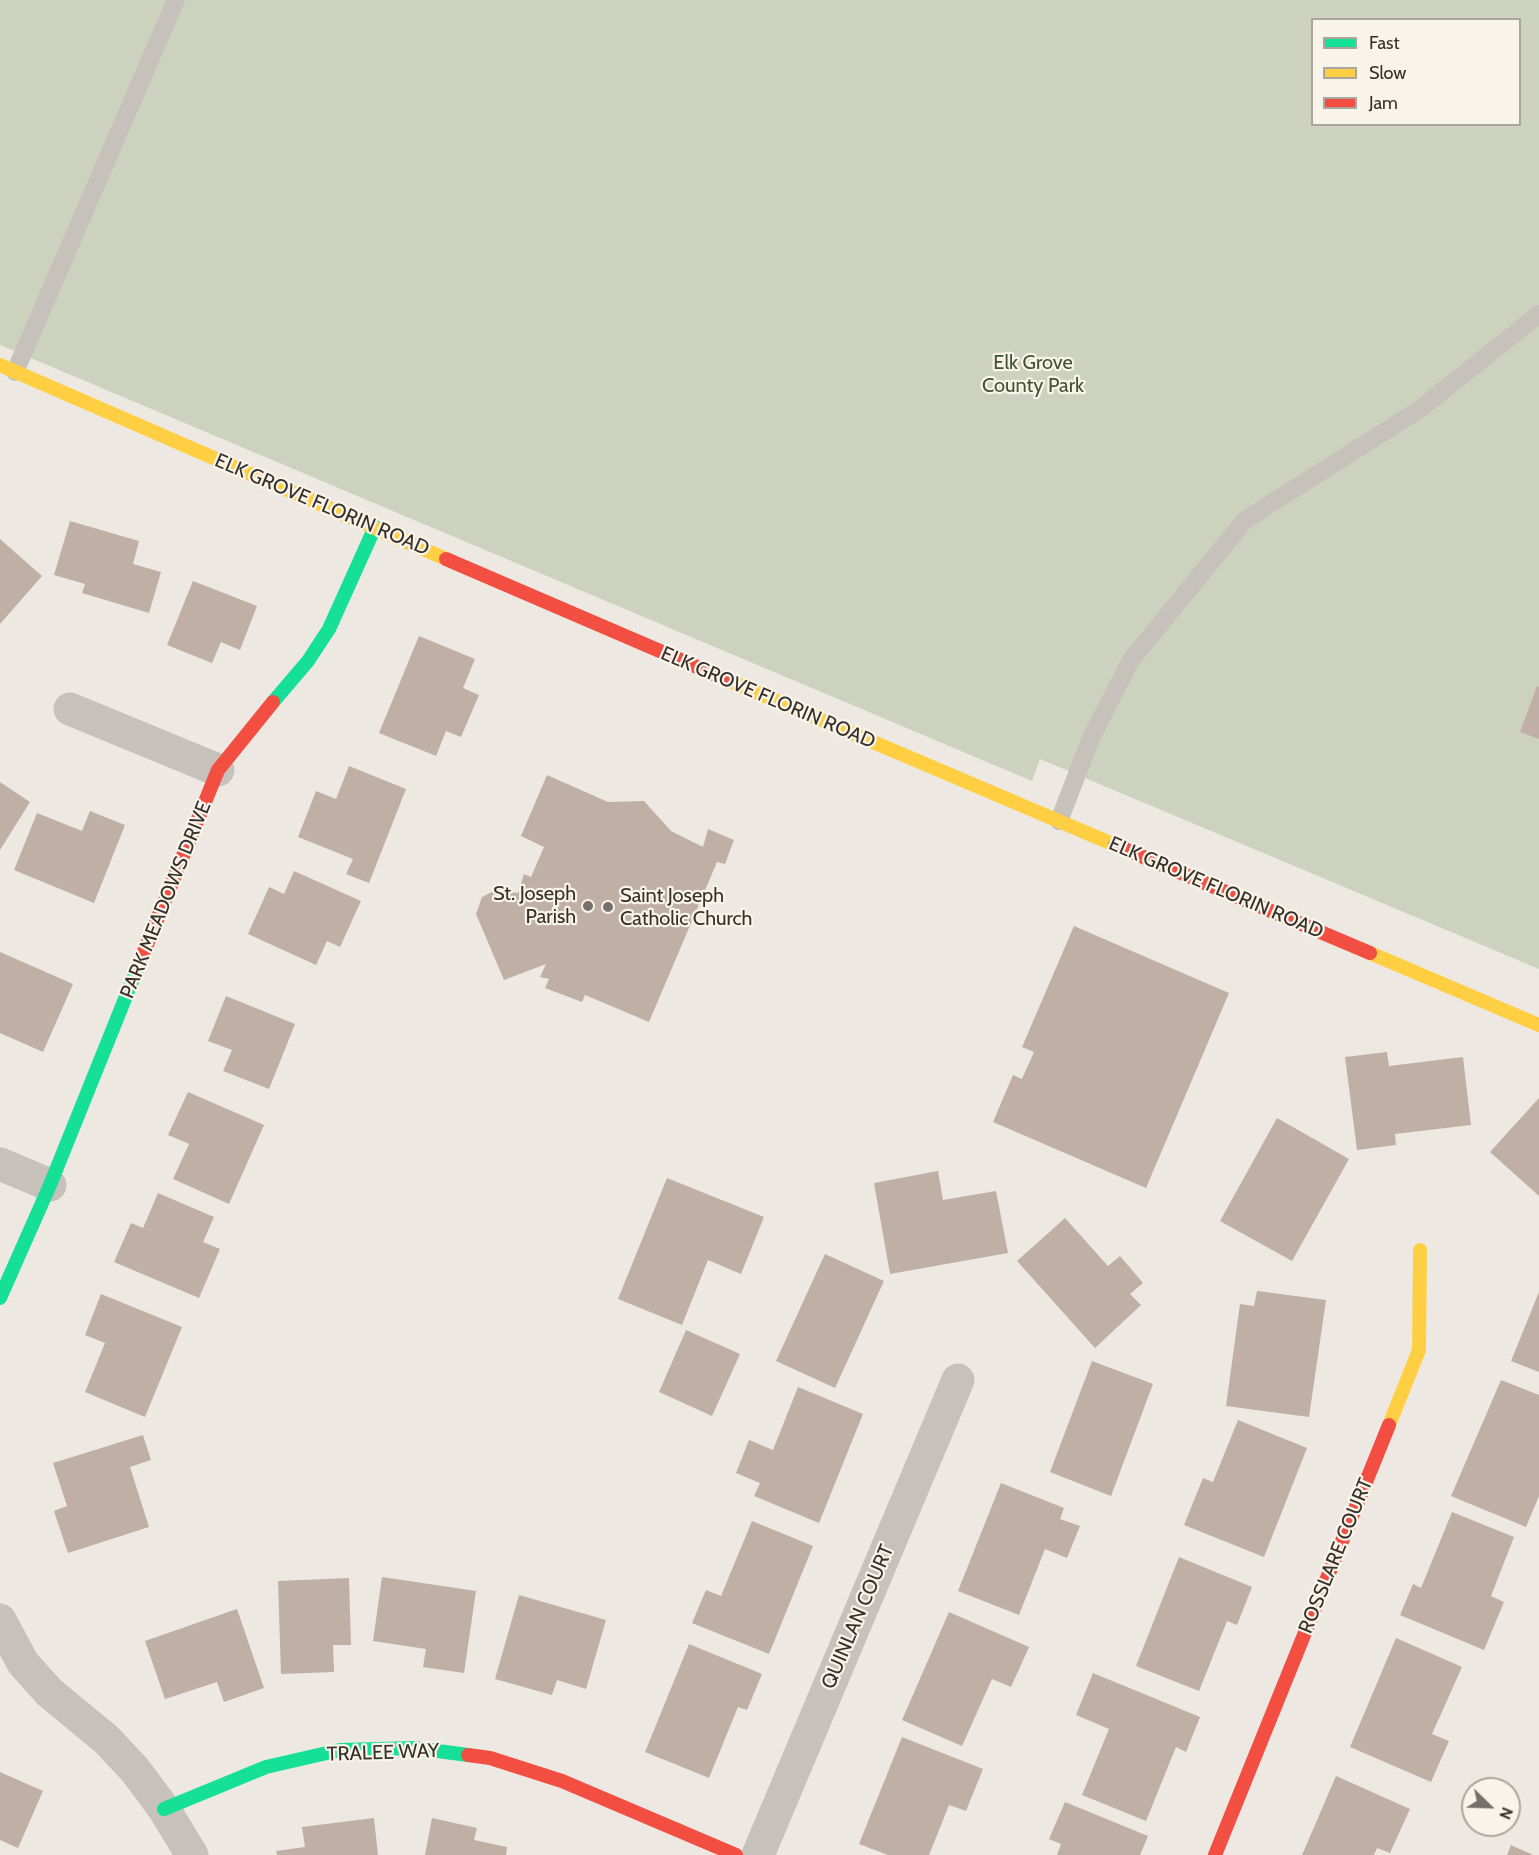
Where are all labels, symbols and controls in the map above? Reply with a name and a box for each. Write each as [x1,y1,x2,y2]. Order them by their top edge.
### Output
legend [1311,18,1521,126]
text: Fast [1369,32,1400,54]
text: Slow [1369,62,1406,84]
text: Jam [1369,92,1398,114]
park label: Elk Grove County Park [982,351,1084,398]
street label: ELK GROVE FLORIN ROAD [211,449,433,561]
street label: ELK GROVE FLORIN ROAD [657,642,879,754]
street label: PARK MEADOWS DRIVE [115,798,217,1002]
street label: ELK GROVE FLORIN ROAD [1105,832,1327,944]
place label: St. Joseph Parish [493,882,576,929]
place label: Saint Joseph Catholic Church [620,884,752,931]
marker: St. Joseph Parish [581,899,595,913]
marker: Saint Joseph Catholic Church [601,900,615,914]
street label: ROSSLARE COURT [1294,1475,1378,1637]
street label: QUINLAN COURT [817,1541,899,1693]
street label: TRALEE WAY [326,1739,440,1767]
north arrow [1461,1777,1521,1837]
text: N [1495,1805,1517,1822]

